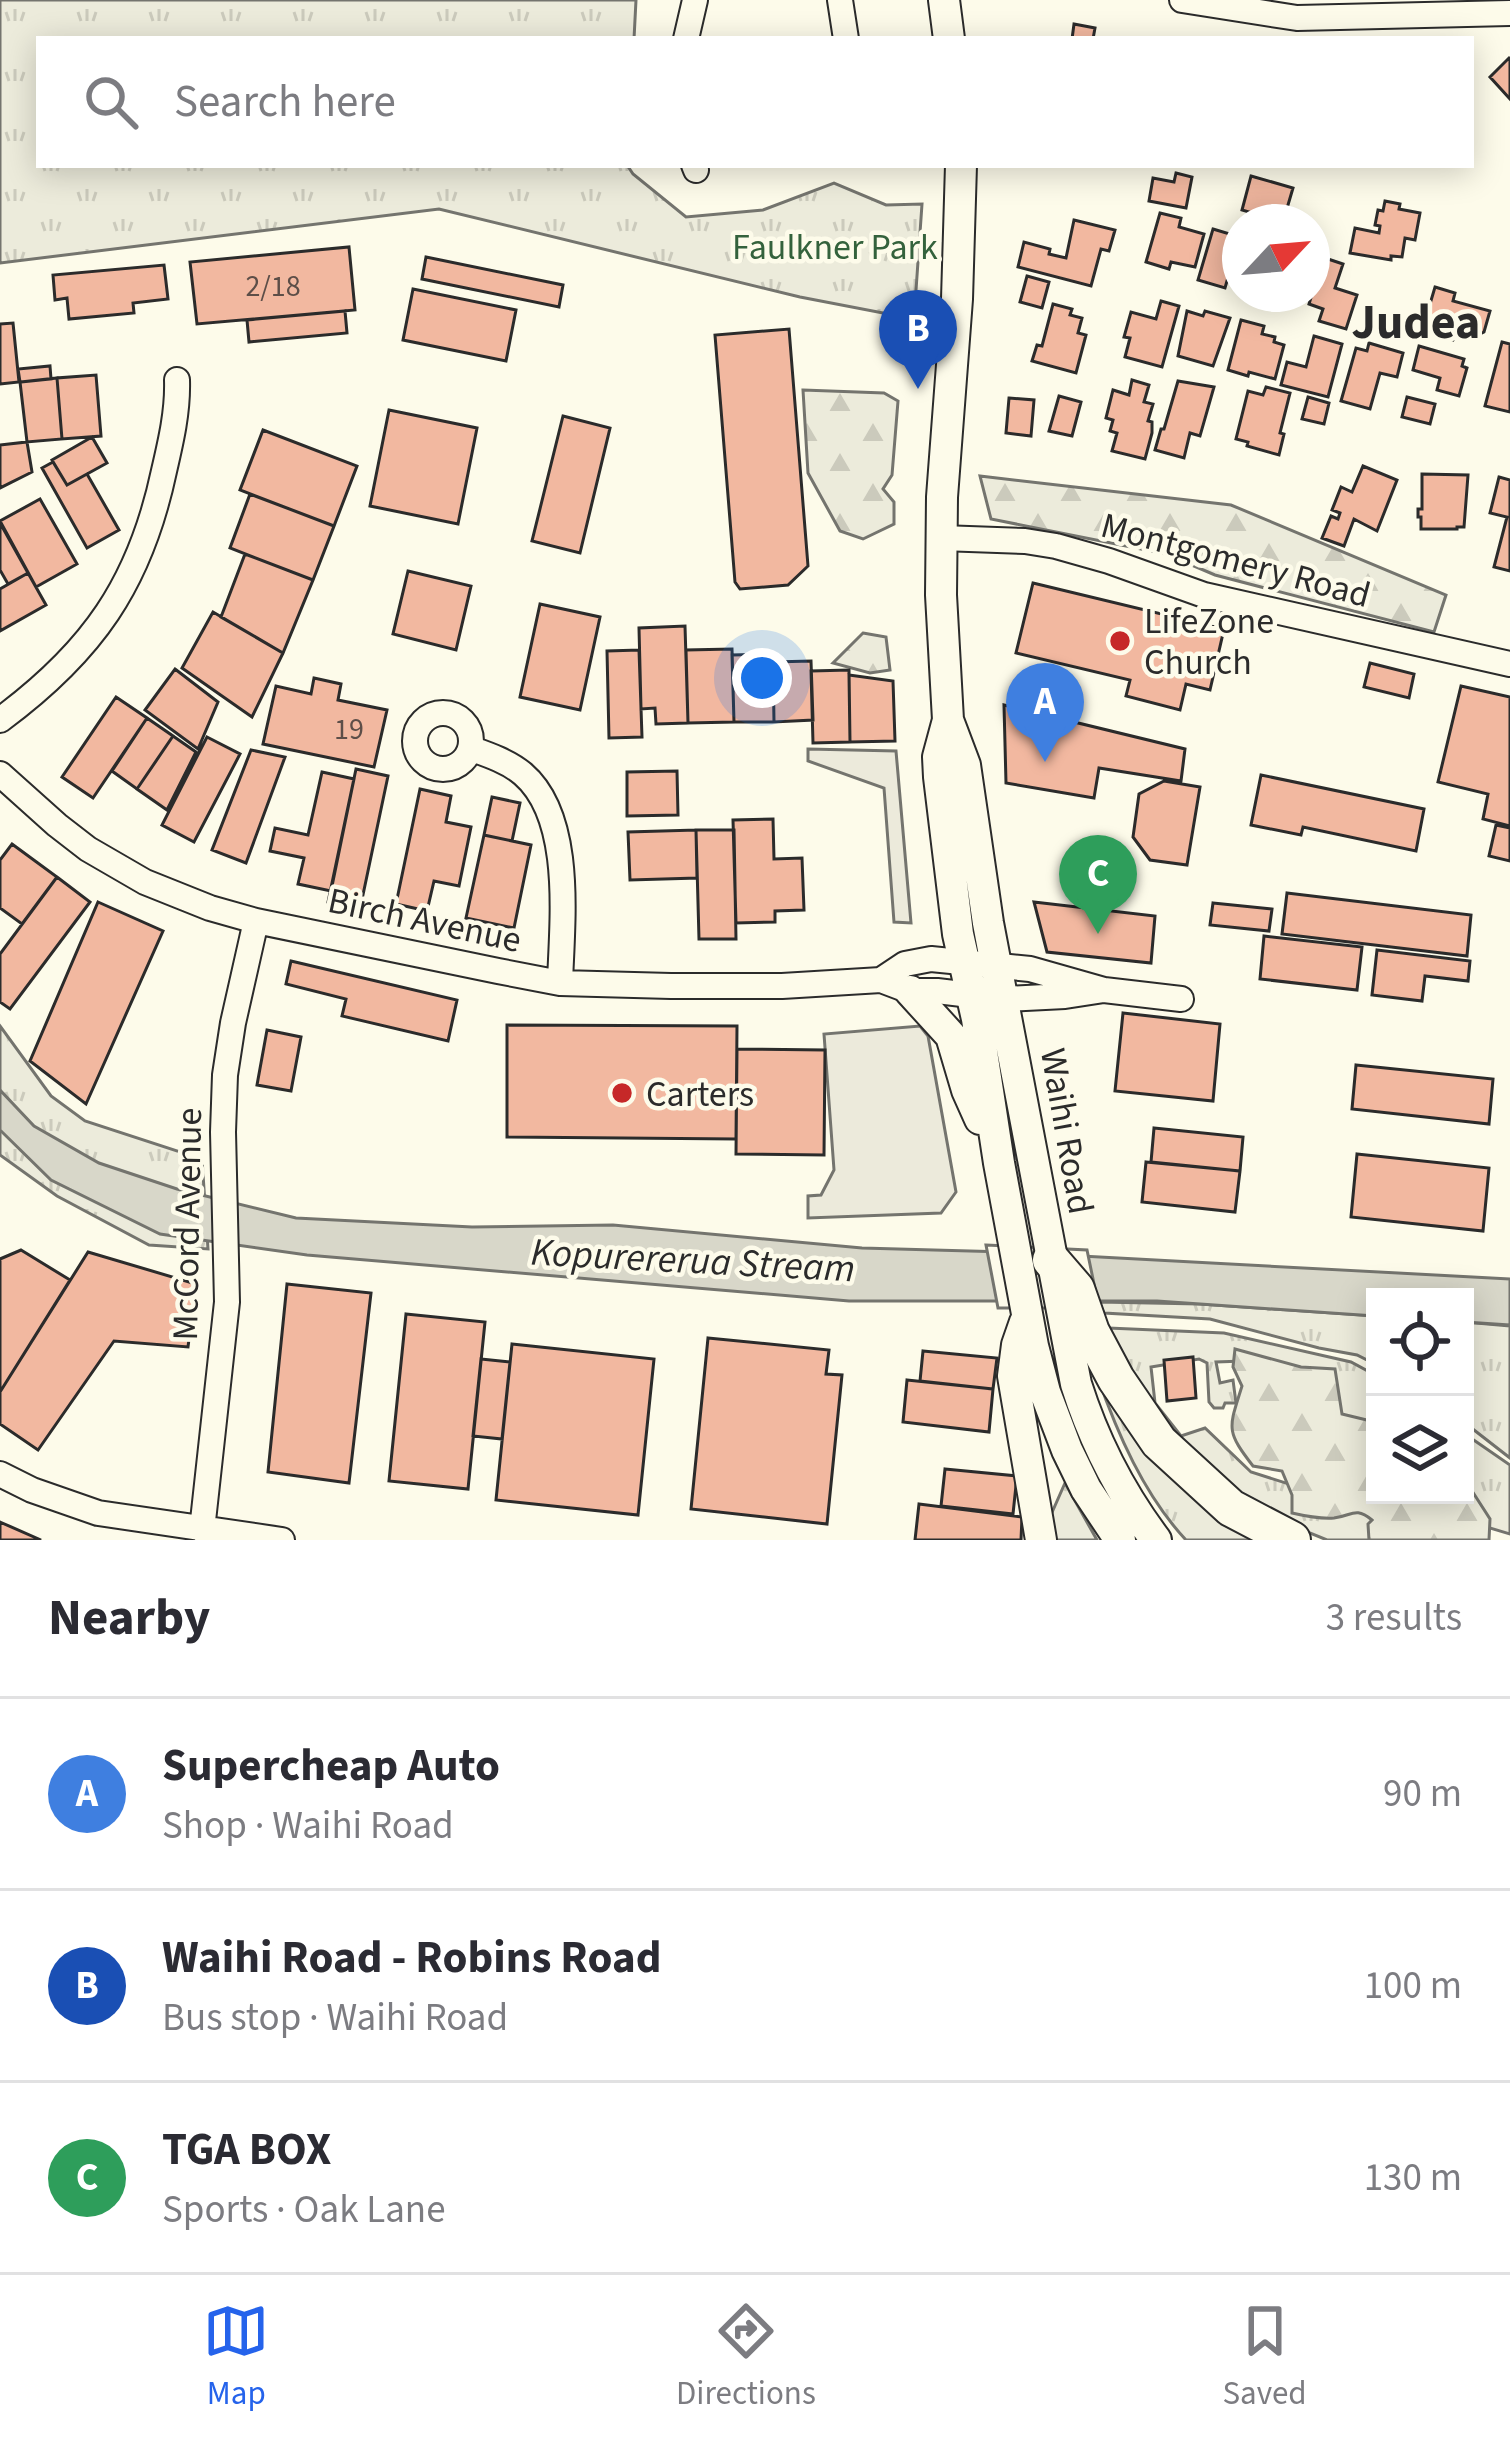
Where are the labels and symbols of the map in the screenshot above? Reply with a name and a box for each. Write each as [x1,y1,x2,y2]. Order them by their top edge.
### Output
north arrow [1222,204,1330,312]
park label: Faulkner Park [732,222,938,273]
house number: 2/18 [245,265,301,308]
district label: Judea [1352,289,1480,357]
pin: B [879,290,957,389]
street label: Montgomery Road [1095,500,1376,621]
place label: LifeZone Church [1144,596,1274,688]
marker: LifeZone Church [1107,628,1133,654]
your location [732,648,792,708]
pin: A [1006,663,1084,762]
house number: 19 [334,708,364,751]
pin: C [1059,835,1137,934]
street label: Birch Avenue [323,875,526,966]
street label: Waihi Road [1027,1044,1106,1218]
place label: Carters [646,1069,754,1120]
marker: Carters [609,1080,635,1106]
street label: McCord Avenue [160,1107,215,1341]
water label: Kopurererua Stream [529,1225,856,1297]

